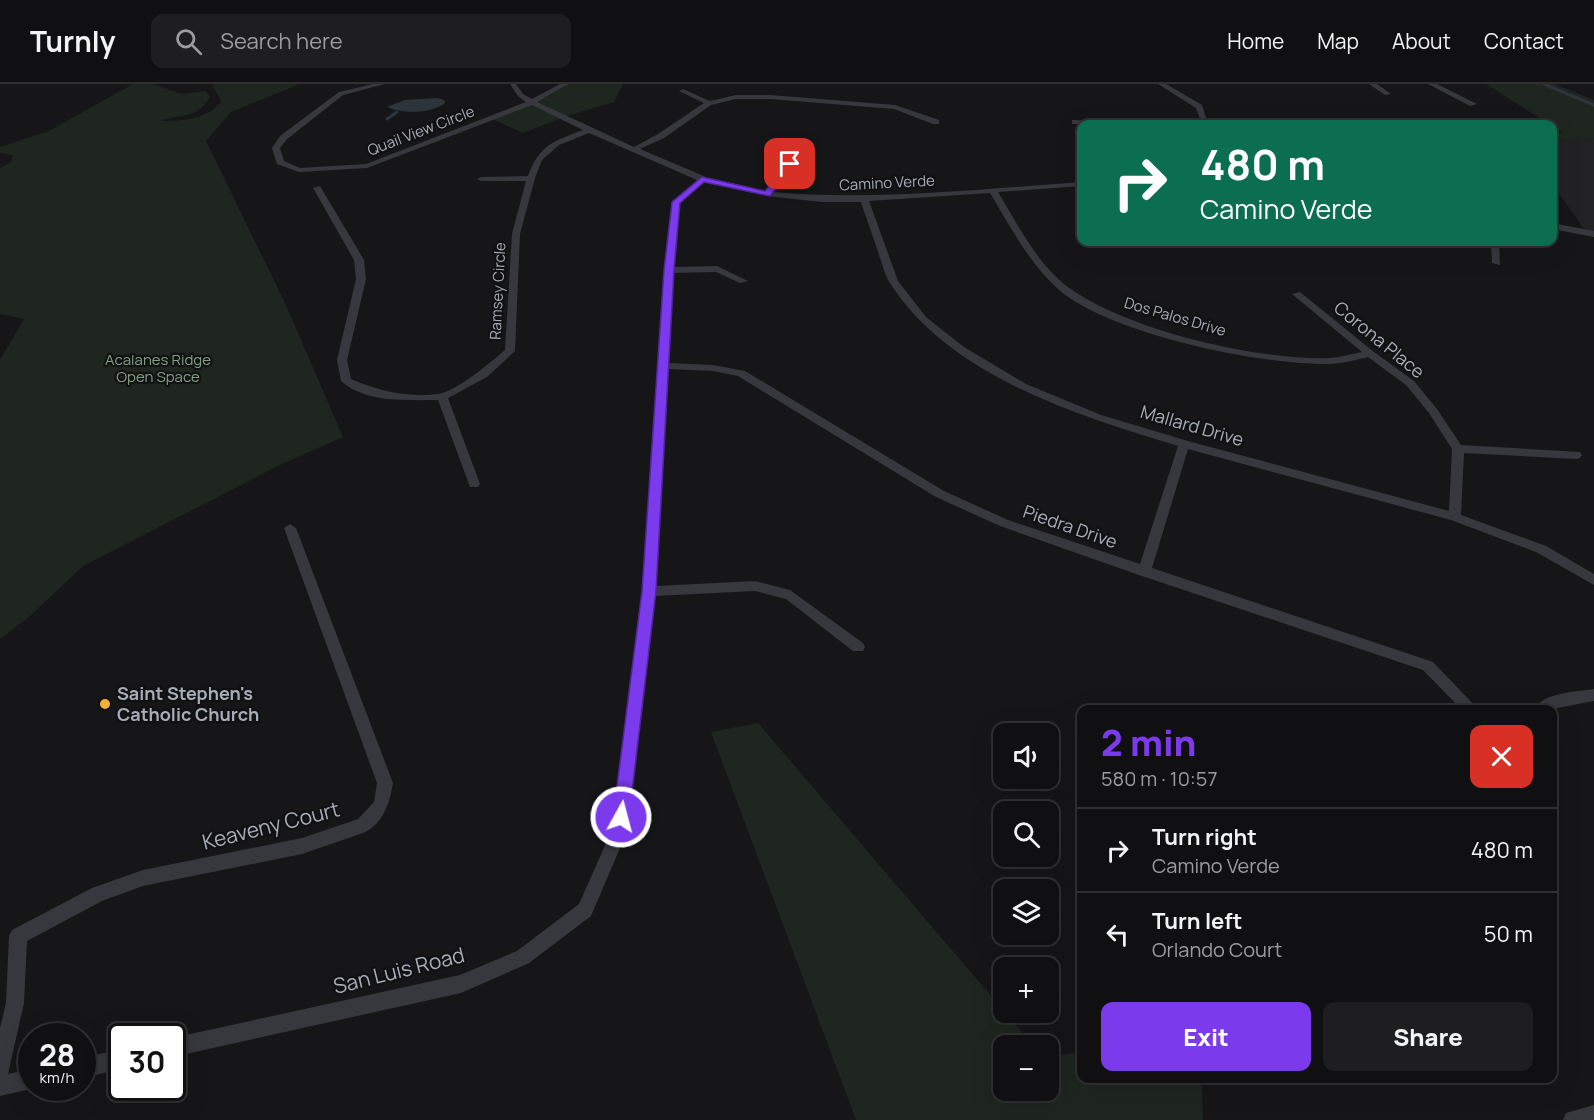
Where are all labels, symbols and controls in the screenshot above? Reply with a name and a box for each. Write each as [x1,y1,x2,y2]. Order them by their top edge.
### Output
search box [151,14,571,68]
text: Turnly [30,22,115,60]
icon: search [172,25,205,58]
text: Search here [220,26,343,56]
text: Home [1227,27,1284,55]
text: Map [1317,27,1359,55]
text: About [1392,27,1451,55]
text: Contact [1484,27,1564,55]
street label: Quail View Circle [364,100,478,161]
text: 480 m [1200,135,1325,193]
pin [764,138,815,189]
icon: right [1101,144,1179,222]
icon: arrive [773,147,806,180]
street label: Camino Verde [839,169,936,195]
text: Camino Verde [1200,190,1373,227]
street label: Ramsey Circle [484,241,511,340]
street label: Dos Palos Drive [1122,292,1229,341]
street label: Corona Place [1329,295,1430,383]
park label: Acalanes Ridge Open Space [105,349,211,387]
street label: Mallard Drive [1138,399,1247,451]
street label: Piedra Drive [1020,499,1121,553]
place label: Saint Stephen's Catholic Church [117,681,259,726]
marker: Saint Stephen's Catholic Church [98,697,112,711]
text: 2 min [1101,718,1196,767]
map controls [993,723,1059,1101]
button: sound [993,723,1059,789]
button: close [1470,725,1533,788]
text: 580 m · 10:57 [1101,765,1217,792]
position arrow [589,785,653,849]
street label: Keaveny Court [199,794,342,856]
button: search [993,801,1059,867]
text: Turn right [1152,822,1257,852]
icon: right [1101,834,1134,867]
text: 480 m [1471,835,1533,865]
text: Camino Verde [1152,852,1280,879]
button: layers [993,879,1059,945]
text: Turn left [1152,906,1242,936]
icon: left [1101,918,1134,951]
text: 50 m [1484,919,1533,949]
text: Orlando Court [1152,936,1282,963]
street label: San Luis Road [330,940,467,1000]
button: + [993,957,1059,1023]
button: Exit [1101,1002,1311,1071]
button: Share [1323,1002,1533,1071]
speed limit sign: 30 [108,1023,186,1101]
text: 28 [39,1034,75,1075]
button: − [993,1035,1059,1101]
text: km/h [40,1067,74,1088]

